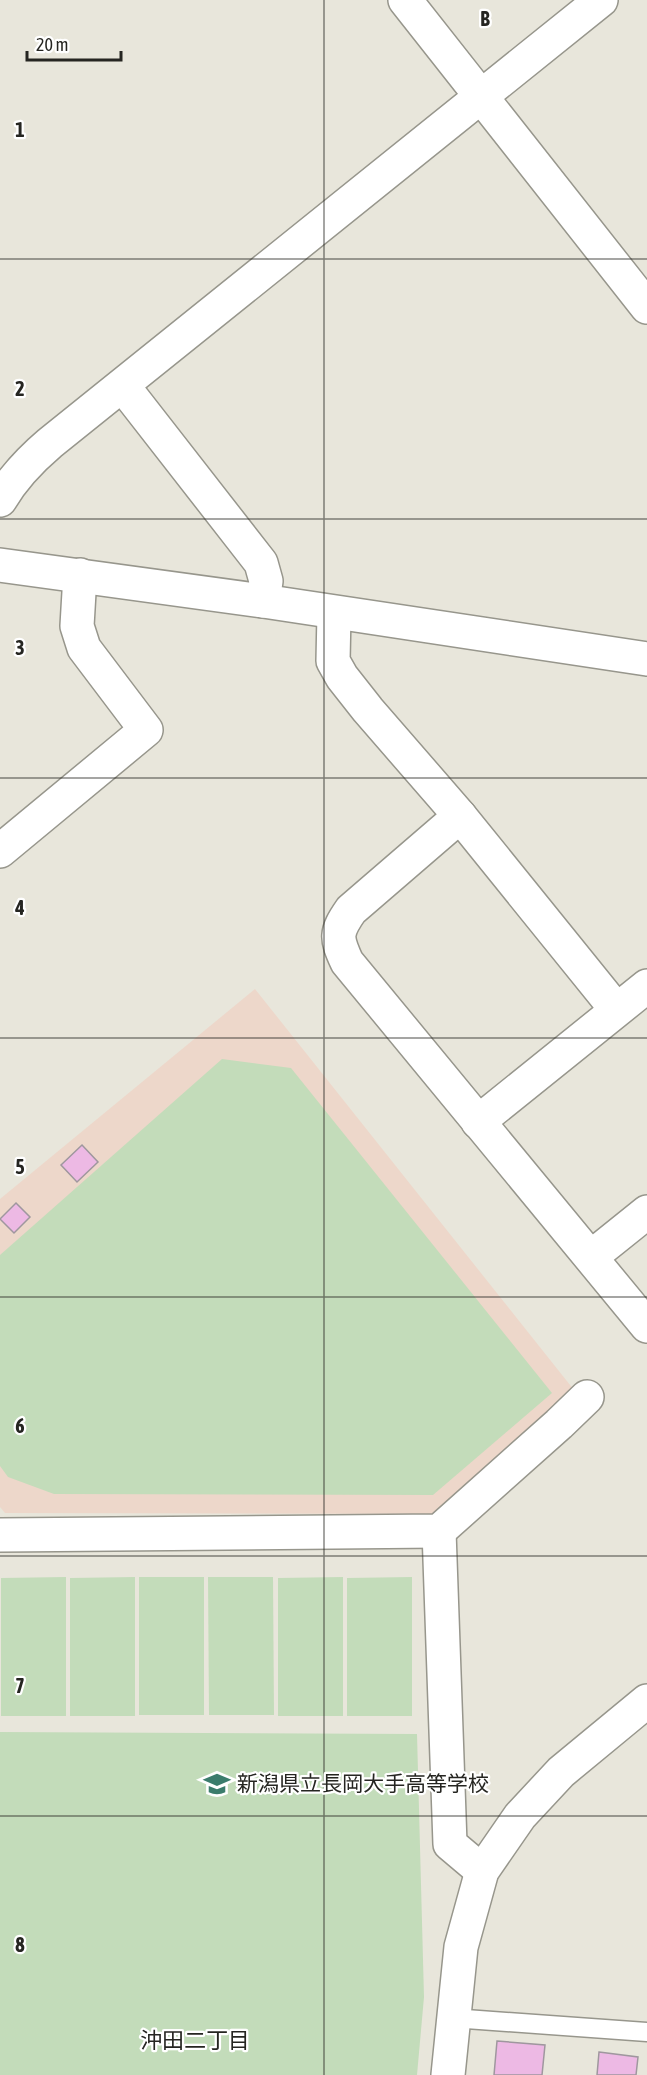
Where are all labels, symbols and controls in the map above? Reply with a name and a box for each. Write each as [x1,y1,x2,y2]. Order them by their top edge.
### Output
text: B [480,7,490,30]
scale bar [27,24,122,62]
text: 20 m [36,34,68,55]
text: 1 [15,118,25,141]
text: 2 [15,377,25,400]
text: 3 [15,636,25,659]
text: 4 [14,896,25,919]
text: 5 [15,1155,25,1178]
text: 6 [15,1414,25,1437]
text: 7 [15,1674,25,1697]
school or university icon: 新潟県立長岡大手高等学校 [202,1769,232,1799]
place label: 新潟県立長岡大手高等学校 [237,1771,489,1795]
text: 8 [15,1933,25,1956]
district label: 沖田二丁目 [140,2027,250,2053]

